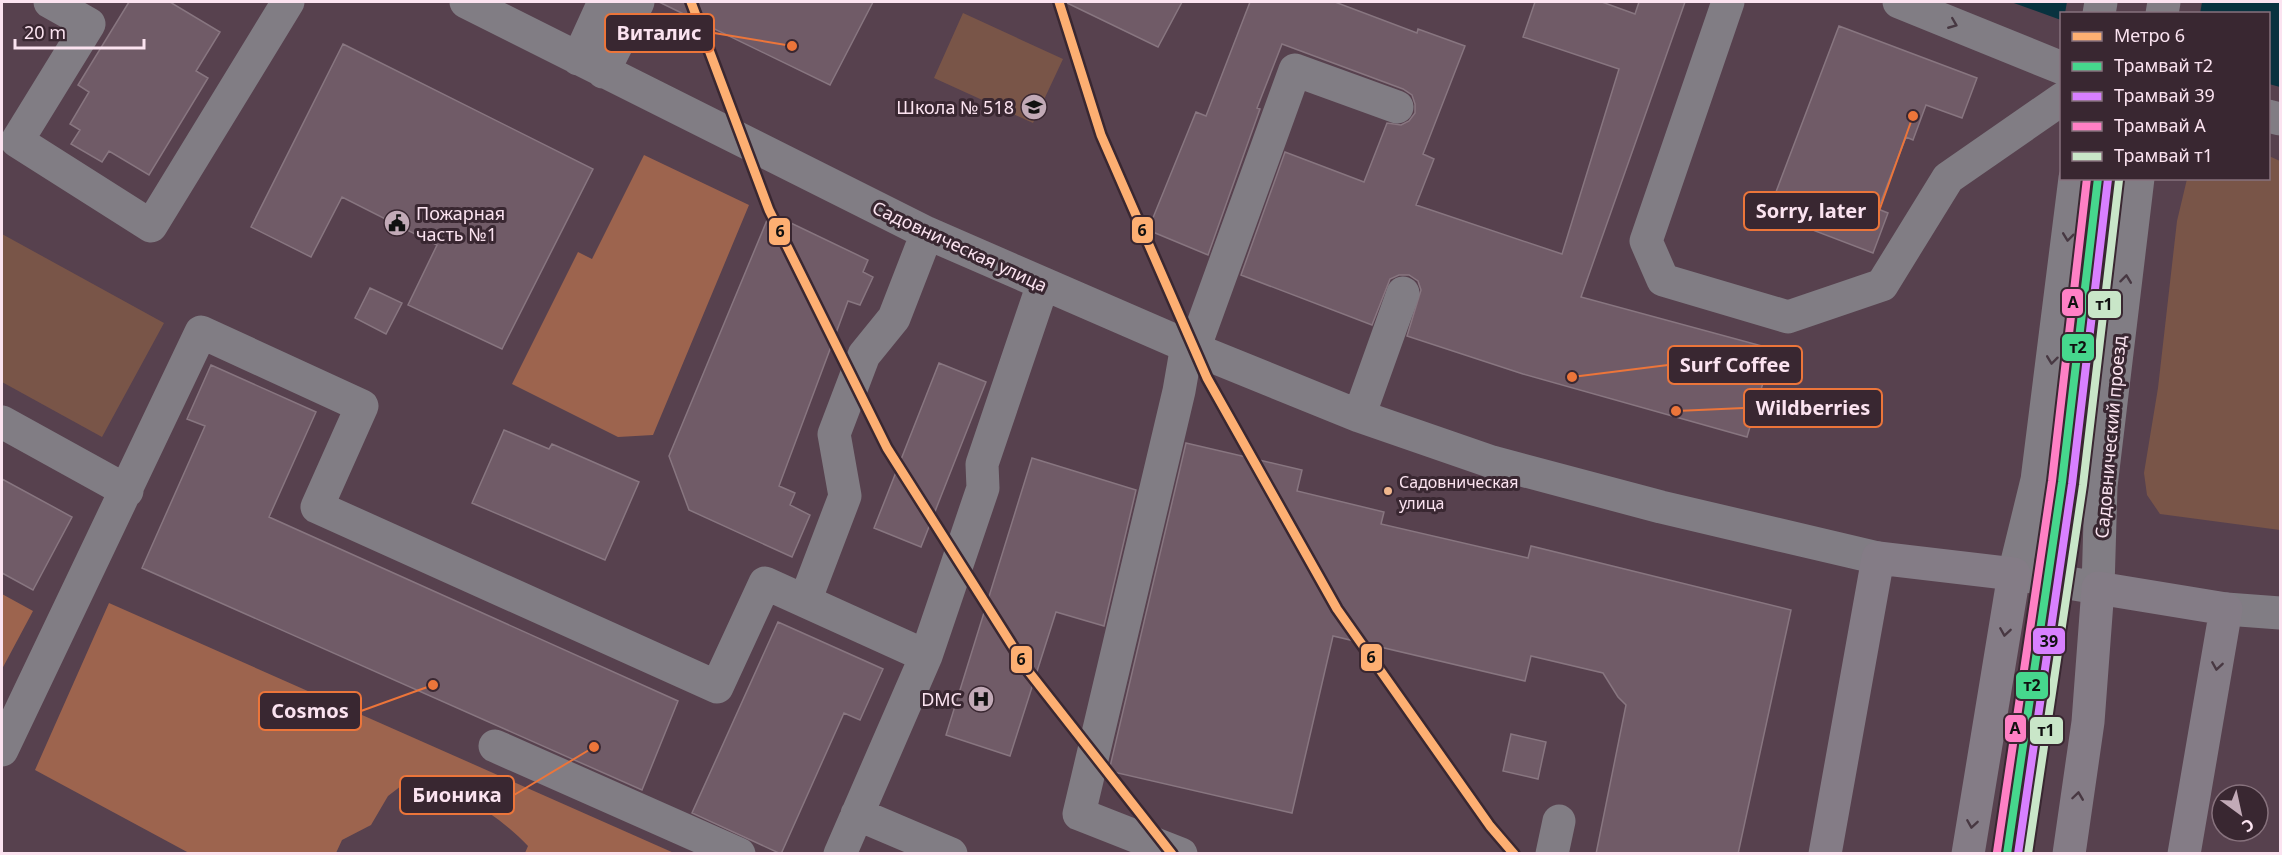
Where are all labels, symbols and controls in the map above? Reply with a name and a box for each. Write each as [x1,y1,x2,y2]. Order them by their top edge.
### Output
scale bar [15,12,144,50]
legend [2060,12,2270,180]
callout: Виталис [605,14,714,52]
one-way arrow [1947,17,1958,29]
text: Виталис [616,19,702,46]
text: 20 m [24,20,66,44]
text: Метро 6 [2114,23,2185,47]
text: Трамвай т2 [2114,53,2213,77]
text: Трамвай 39 [2114,83,2215,107]
school or university icon: Школа № 518 [1019,92,1049,122]
place label: Школа № 518 [896,95,1014,119]
text: Трамвай А [2114,113,2206,137]
text: Трамвай т1 [2114,143,2213,167]
callout: Sorry, later [1744,192,1879,230]
street label: Садовническая улица [869,195,1051,297]
text: Sorry, later [1756,197,1866,224]
place label: Пожарная часть №1 [416,201,505,246]
public building icon: Пожарная часть №1 [382,208,412,238]
line badge: 6 [1131,216,1154,244]
line badge: 6 [768,217,791,246]
text: 6 [1137,219,1147,241]
text: 6 [775,220,785,242]
one-way arrow [2062,232,2075,241]
one-way arrow [2119,275,2131,284]
line badge: А [2061,288,2084,317]
line badge: т1 [2087,290,2122,319]
text: А [2067,291,2079,313]
text: т1 [2095,293,2113,315]
line badge: т2 [2061,333,2095,362]
street label: Садовнический проезд [2089,334,2131,540]
text: т2 [2069,336,2087,358]
callout: Surf Coffee [1668,346,1802,384]
text: Surf Coffee [1680,351,1790,378]
one-way arrow [2047,355,2059,364]
callout: Wildberries [1744,389,1882,427]
text: Wildberries [1756,394,1870,421]
place label: Садовническая улица [1399,471,1519,514]
marker: Садовническая улица [1382,485,1394,497]
one-way arrow [1999,627,2011,637]
line badge: 39 [2032,627,2066,655]
text: 39 [2040,630,2058,652]
line badge: 6 [1360,643,1383,672]
line badge: 6 [1010,645,1033,674]
text: 6 [1366,646,1376,668]
text: 6 [1016,648,1026,670]
one-way arrow [2211,662,2223,671]
line badge: т2 [2015,671,2049,700]
text: т2 [2023,674,2041,696]
hospital icon: DMC [966,684,996,714]
place label: DMC [921,687,962,711]
callout: Cosmos [259,692,361,730]
text: Cosmos [271,697,349,724]
line badge: А [2004,714,2027,743]
line badge: т1 [2029,716,2064,745]
text: А [2009,717,2021,739]
text: т1 [2037,719,2055,741]
callout: Бионика [400,776,514,814]
text: Бионика [412,781,502,808]
north arrow [2210,783,2270,843]
one-way arrow [2071,791,2083,800]
text: С [2238,814,2258,838]
one-way arrow [1967,820,1979,829]

